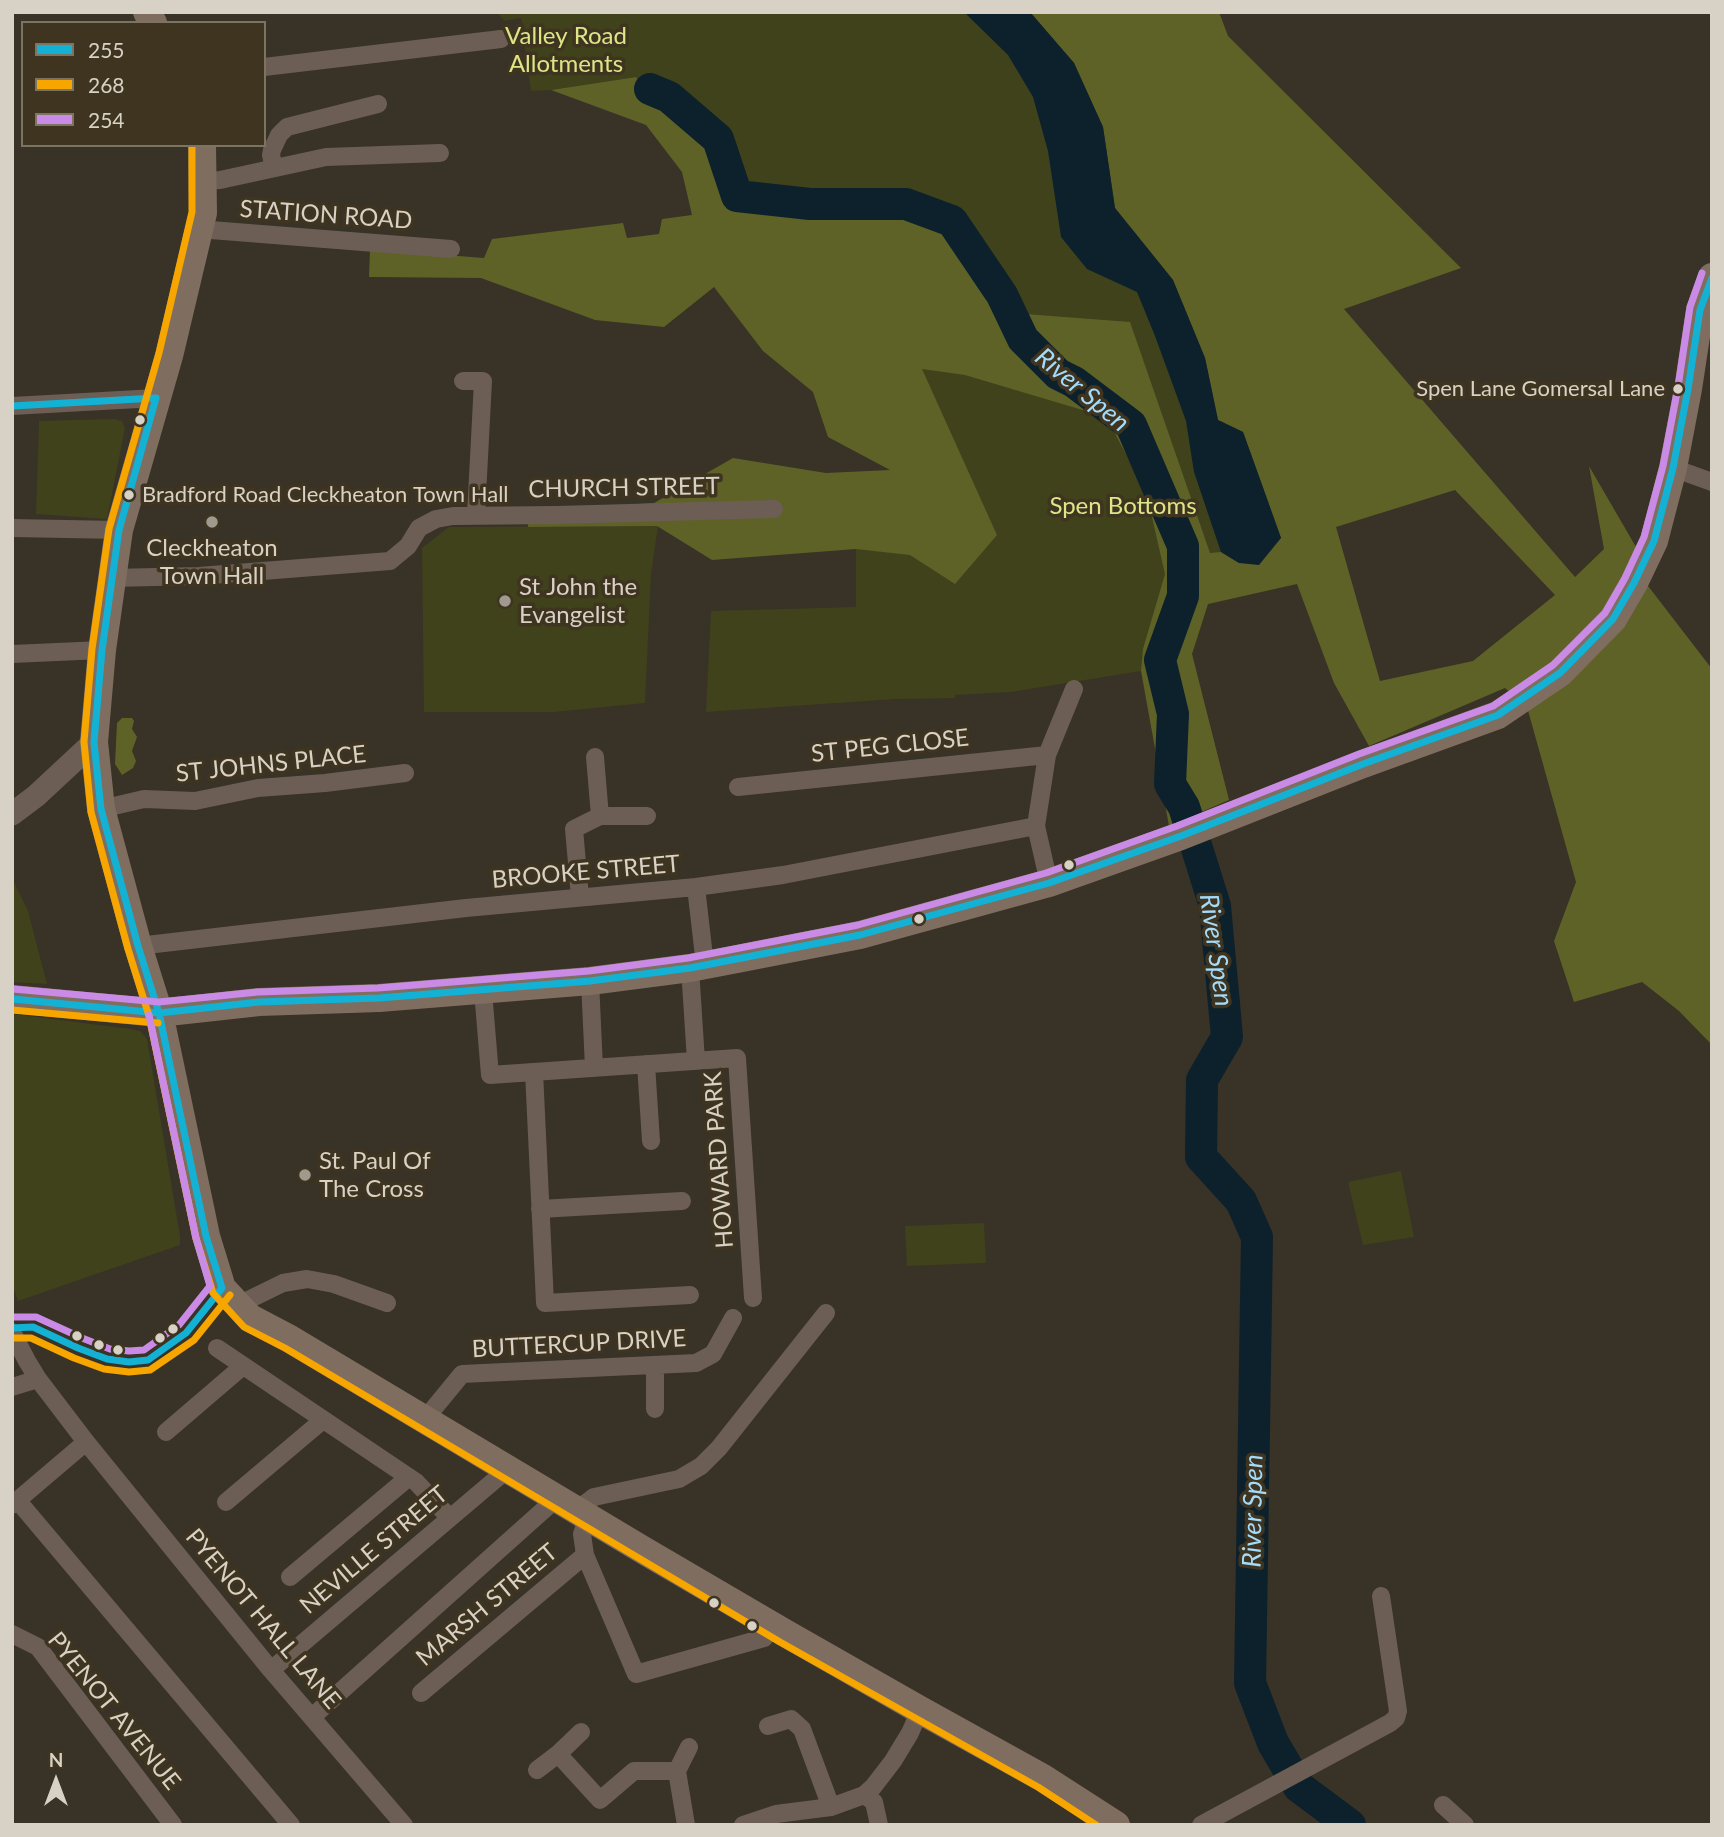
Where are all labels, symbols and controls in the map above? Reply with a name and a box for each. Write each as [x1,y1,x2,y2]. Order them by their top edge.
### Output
legend [21,21,266,147]
park label: Valley Road Allotments [505,22,627,78]
text: 255 [88,37,125,62]
text: 268 [88,72,125,97]
text: 254 [88,107,125,132]
street label: STATION ROAD [239,195,413,235]
water label: River Spen [1029,342,1135,438]
place label: Spen Lane Gomersal Lane [1416,376,1665,402]
marker: Spen Lane Gomersal Lane [1671,382,1685,396]
unlabelled marker [133,413,147,427]
street label: CHURCH STREET [528,472,720,504]
place label: Bradford Road Cleckheaton Town Hall [142,482,509,508]
marker: Bradford Road Cleckheaton Town Hall [122,488,136,502]
park label: Spen Bottoms [1049,492,1197,520]
marker: Cleckheaton Town Hall [204,514,220,530]
place label: Cleckheaton Town Hall [146,534,278,590]
place label: St John the Evangelist [519,573,637,629]
marker: St John the Evangelist [497,593,513,609]
street label: ST PEG CLOSE [810,723,970,769]
street label: ST JOHNS PLACE [175,740,367,788]
street label: BROOKE STREET [491,849,681,895]
unlabelled marker [1062,858,1076,872]
water label: River Spen [1193,892,1239,1008]
unlabelled marker [912,912,926,926]
street label: HOWARD PARK [698,1071,740,1249]
place label: St. Paul Of The Cross [319,1147,431,1203]
marker: St. Paul Of The Cross [297,1167,313,1183]
unlabelled marker [166,1322,180,1336]
street label: BUTTERCUP DRIVE [471,1324,687,1364]
unlabelled marker [70,1329,84,1343]
unlabelled marker [153,1331,167,1345]
unlabelled marker [92,1338,106,1352]
unlabelled marker [111,1343,125,1357]
water label: River Spen [1236,1454,1270,1568]
street label: NEVILLE STREET [294,1480,454,1620]
street label: PYENOT HALL LANE [179,1523,347,1715]
street label: MARSH STREET [411,1538,563,1672]
unlabelled marker [707,1596,721,1610]
unlabelled marker [745,1619,759,1633]
street label: PYENOT AVENUE [41,1626,187,1796]
north arrow [21,1746,91,1816]

